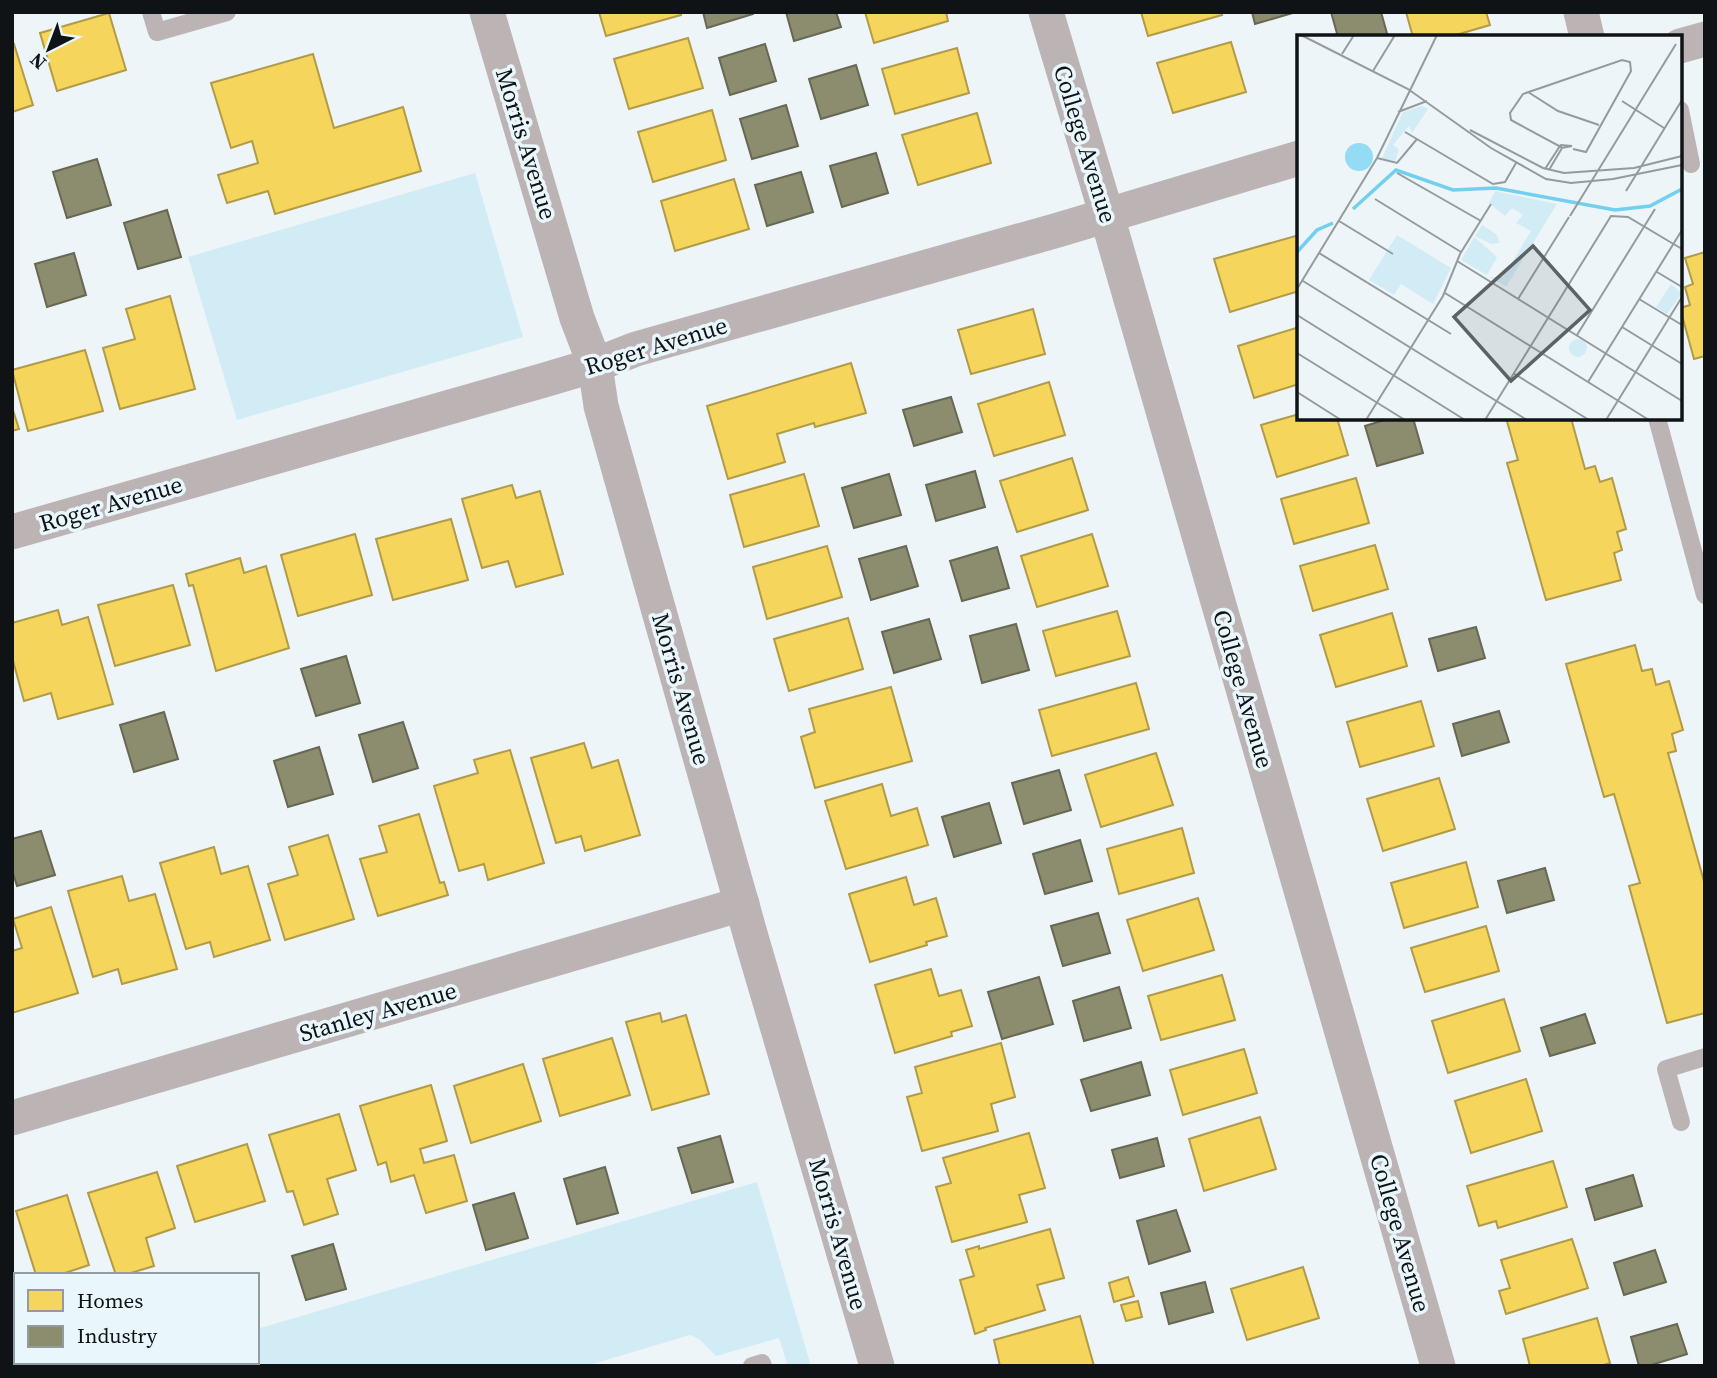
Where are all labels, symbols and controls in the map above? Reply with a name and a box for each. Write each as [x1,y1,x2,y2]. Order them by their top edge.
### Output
north arrow [14,14,84,84]
inset map [1297,35,1682,420]
text: N [24,47,51,76]
street label: College Avenue [1046,61,1125,227]
street label: Morris Avenue [488,64,565,224]
street label: Roger Avenue [580,308,731,383]
street label: Roger Avenue [35,467,186,540]
street label: College Avenue [1205,606,1282,772]
street label: Morris Avenue [644,609,719,769]
street label: Stanley Avenue [295,973,460,1050]
street label: College Avenue [1362,1150,1439,1316]
street label: Morris Avenue [801,1154,876,1314]
legend [14,1273,259,1364]
text: Homes [77,1286,143,1315]
text: Industry [77,1321,157,1350]

